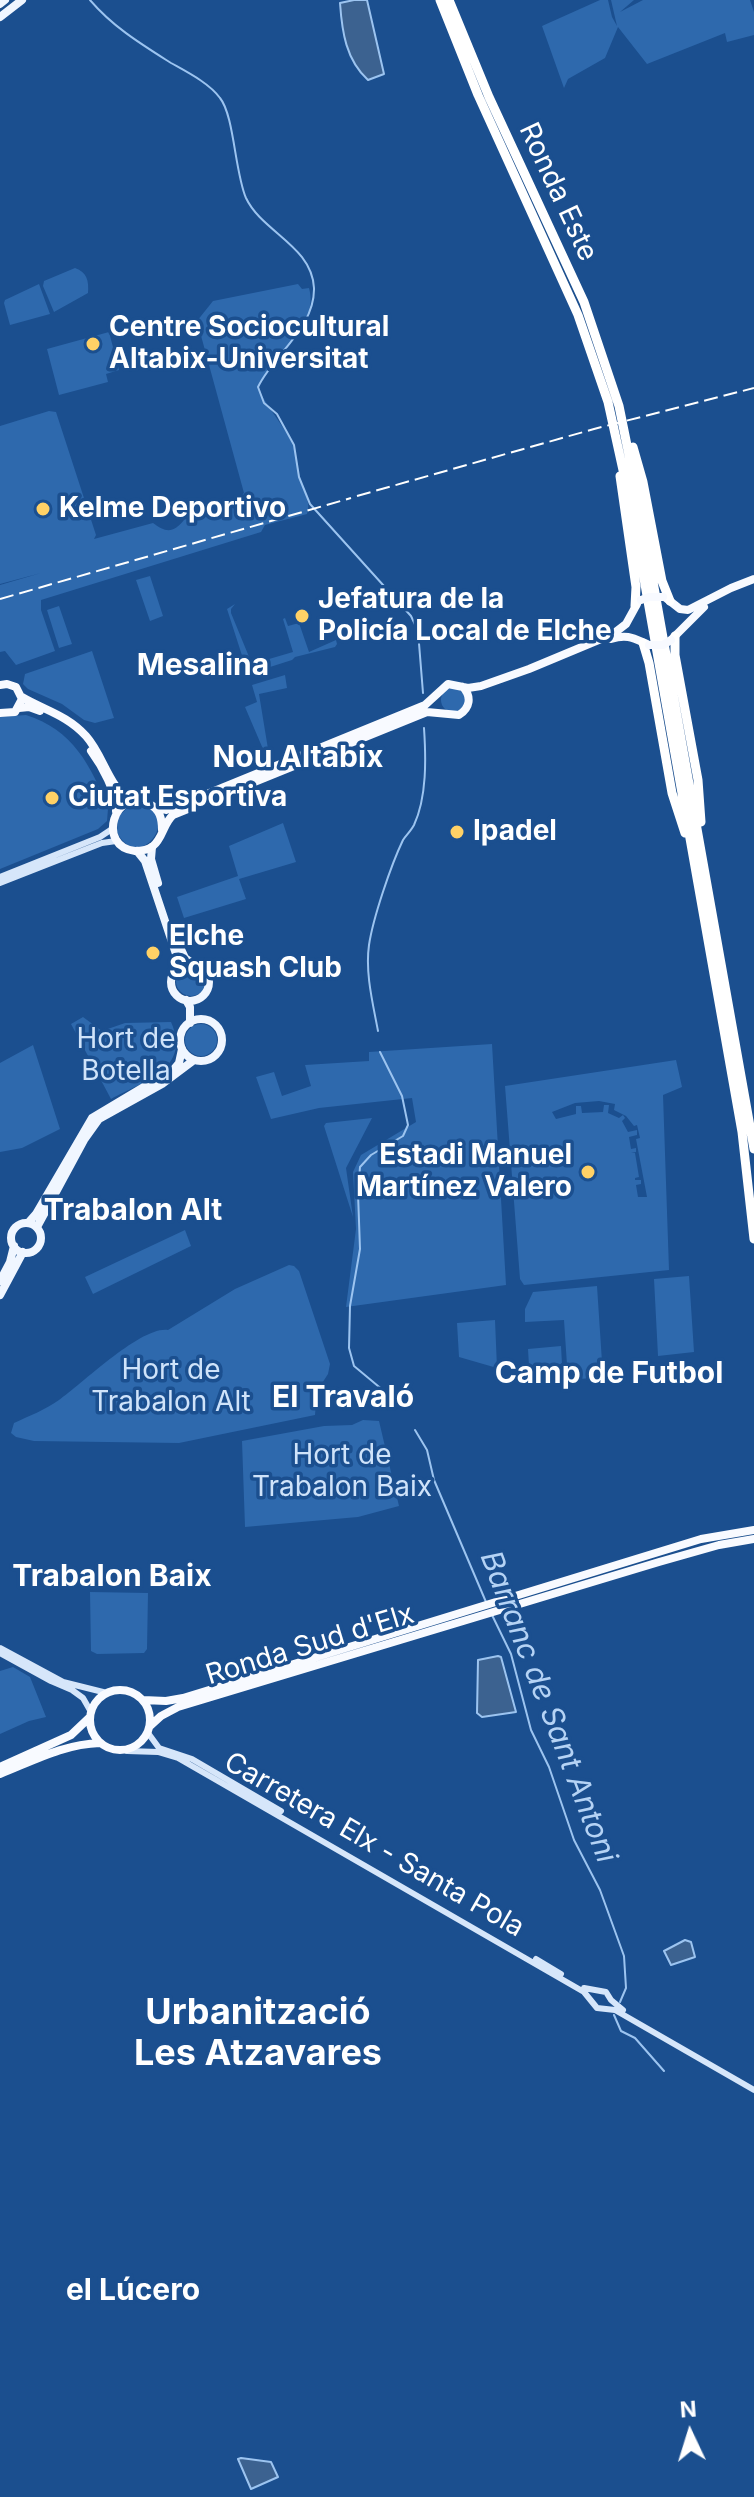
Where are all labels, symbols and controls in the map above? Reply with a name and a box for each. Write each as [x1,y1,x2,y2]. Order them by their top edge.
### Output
street label: Ronda Este [511,118,605,266]
place label: Centre Sociocultural Altabix-Universitat [109,311,389,377]
marker: Centre Sociocultural Altabix-Universitat [84,335,102,353]
place label: Kelme Deportivo [59,492,286,526]
marker: Kelme Deportivo [34,500,52,518]
place label: Jefatura de la Policía Local de Elche [318,583,612,649]
marker: Jefatura de la Policía Local de Elche [293,607,311,625]
district label: Mesalina [137,648,269,684]
district label: Nou Altabix [212,740,384,776]
place label: Ciutat Esportiva [68,781,287,815]
marker: Ciutat Esportiva [43,789,61,807]
place label: Ipadel [473,815,557,849]
marker: Ipadel [448,823,466,841]
place label: Elche Squash Club [169,920,342,986]
marker: Elche Squash Club [144,944,162,962]
park label: Hort de Botella [76,1023,176,1089]
place label: Estadi Manuel Martínez Valero [356,1139,572,1205]
marker: Estadi Manuel Martínez Valero [579,1163,597,1181]
district label: Trabalon Alt [44,1193,222,1229]
park label: Hort de Trabalon Alt [91,1354,251,1420]
district label: Camp de Futbol [495,1356,723,1392]
district label: El Travaló [272,1380,414,1416]
park label: Hort de Trabalon Baix [252,1439,432,1505]
water label: Barranc de Sant Antoni [472,1546,624,1868]
district label: Trabalon Baix [12,1559,212,1595]
street label: Ronda Sud d'Elx [202,1597,418,1693]
street label: Carretera Elx - Santa Pola [218,1745,530,1945]
district label: Urbanització Les Atzavares [134,1991,382,2076]
district label: el Lúcero [66,2273,200,2309]
north arrow [650,2393,730,2473]
text: N [679,2396,698,2423]

